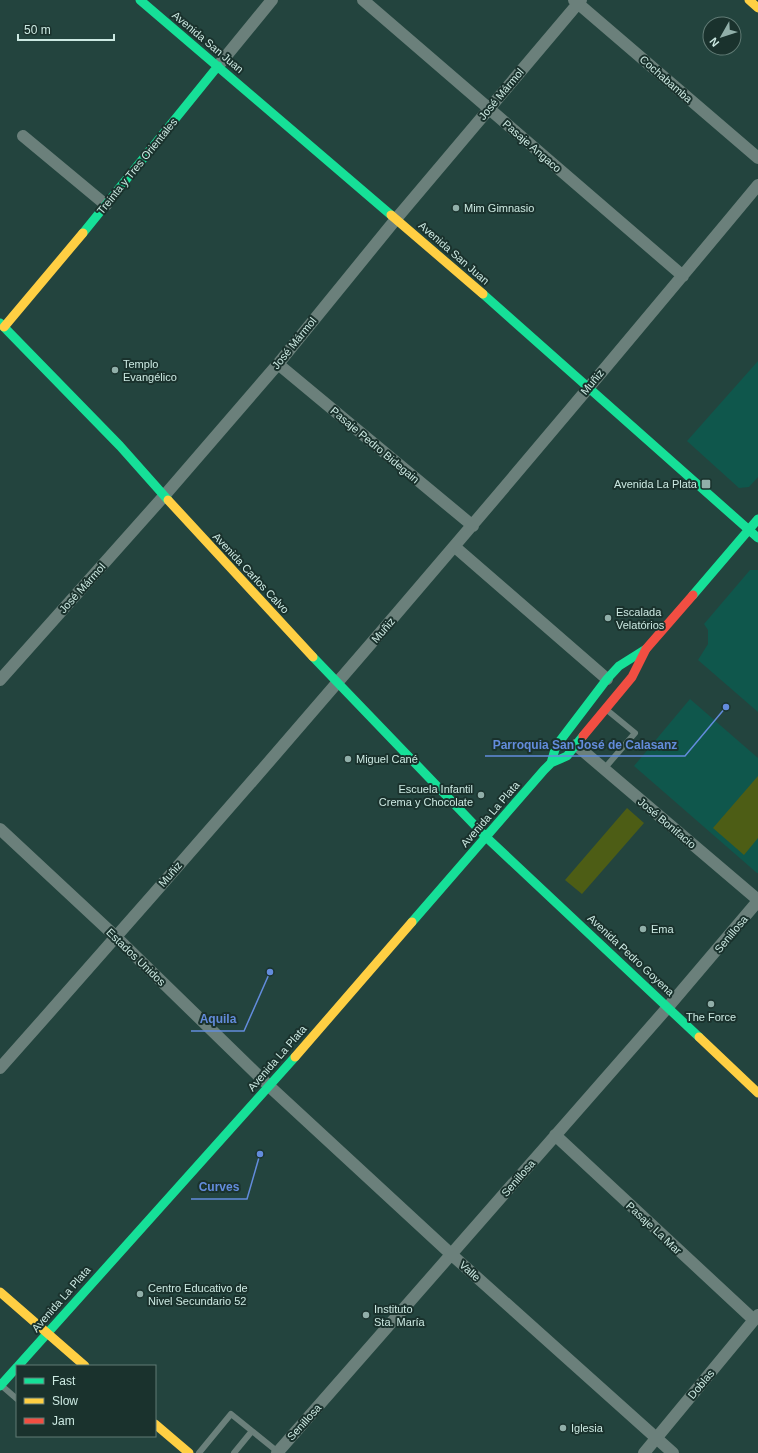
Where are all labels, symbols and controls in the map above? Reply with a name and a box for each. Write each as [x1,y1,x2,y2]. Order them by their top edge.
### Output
street label: Avenida San Juan [170,9,246,75]
scale bar [18,16,114,42]
north arrow [702,16,742,56]
text: 50 m [24,23,51,37]
text: N [707,35,721,49]
street label: Cochabamba [637,53,695,106]
street label: José Mármol [476,66,526,122]
street label: Treinta y Tres Orientales [95,115,180,216]
street label: Pasaje Angaco [500,117,564,175]
place label: Mim Gimnasio [464,202,534,214]
marker: Mim Gimnasio [451,203,461,213]
street label: Avenida San Juan [416,219,492,287]
street label: José Mármol [270,315,318,371]
place label: Templo Evangélico [123,358,177,383]
marker: Templo Evangélico [110,365,120,375]
street label: Muñiz [578,367,606,397]
street label: Pasaje Pedro Bidegain [328,404,422,486]
place label: Avenida La Plata [614,478,698,490]
marker: Avenida La Plata [700,478,712,490]
street label: Avenida Carlos Calvo [211,530,291,616]
street label: José Mármol [56,561,108,615]
place label: Escalada Velatórios [616,606,665,631]
marker: Escalada Velatórios [603,613,613,623]
street label: Muñiz [369,615,397,645]
callout: Parroquia San José de Calasanz [485,732,685,756]
text: Parroquia San José de Calasanz [493,738,677,752]
place label: Miguel Cané [356,753,418,765]
marker: Miguel Cané [343,754,353,764]
street label: Avenida La Plata [458,778,522,849]
place label: Escuela Infantil Crema y Chocolate [379,783,473,808]
marker: Escuela Infantil Crema y Chocolate [476,790,486,800]
street label: José Bonifacio [636,795,698,851]
street label: Muñiz [156,859,184,889]
street label: Avenida Pedro Goyena [585,912,677,999]
street label: Senillosa [712,912,751,955]
place label: Ema [651,923,675,935]
marker: Ema [638,924,648,934]
street label: Estados Unidos [104,926,168,988]
marker: The Force [706,999,716,1009]
callout: Aquila [191,1007,244,1031]
place label: The Force [686,1011,736,1023]
text: Aquila [200,1012,237,1026]
street label: Avenida La Plata [245,1022,309,1093]
street label: Senillosa [499,1157,538,1199]
callout: Curves [191,1175,247,1199]
text: Curves [199,1180,240,1194]
street label: Pasaje La Mar [624,1199,684,1257]
street label: Valle [457,1259,483,1283]
street label: Avenida La Plata [29,1263,93,1334]
place label: Centro Educativo de Nivel Secundario 52 [148,1282,248,1307]
marker: Centro Educativo de Nivel Secundario 52 [135,1289,145,1299]
place label: Instituto Sta. María [374,1303,426,1328]
marker: Instituto Sta. María [361,1310,371,1320]
legend [16,1365,156,1437]
street label: Doblas [685,1367,717,1401]
text: Fast [52,1374,76,1388]
text: Slow [52,1394,78,1408]
street label: Senillosa [285,1401,324,1443]
text: Jam [52,1414,75,1428]
place label: Iglesia [571,1422,604,1434]
marker: Iglesia [558,1423,568,1433]

